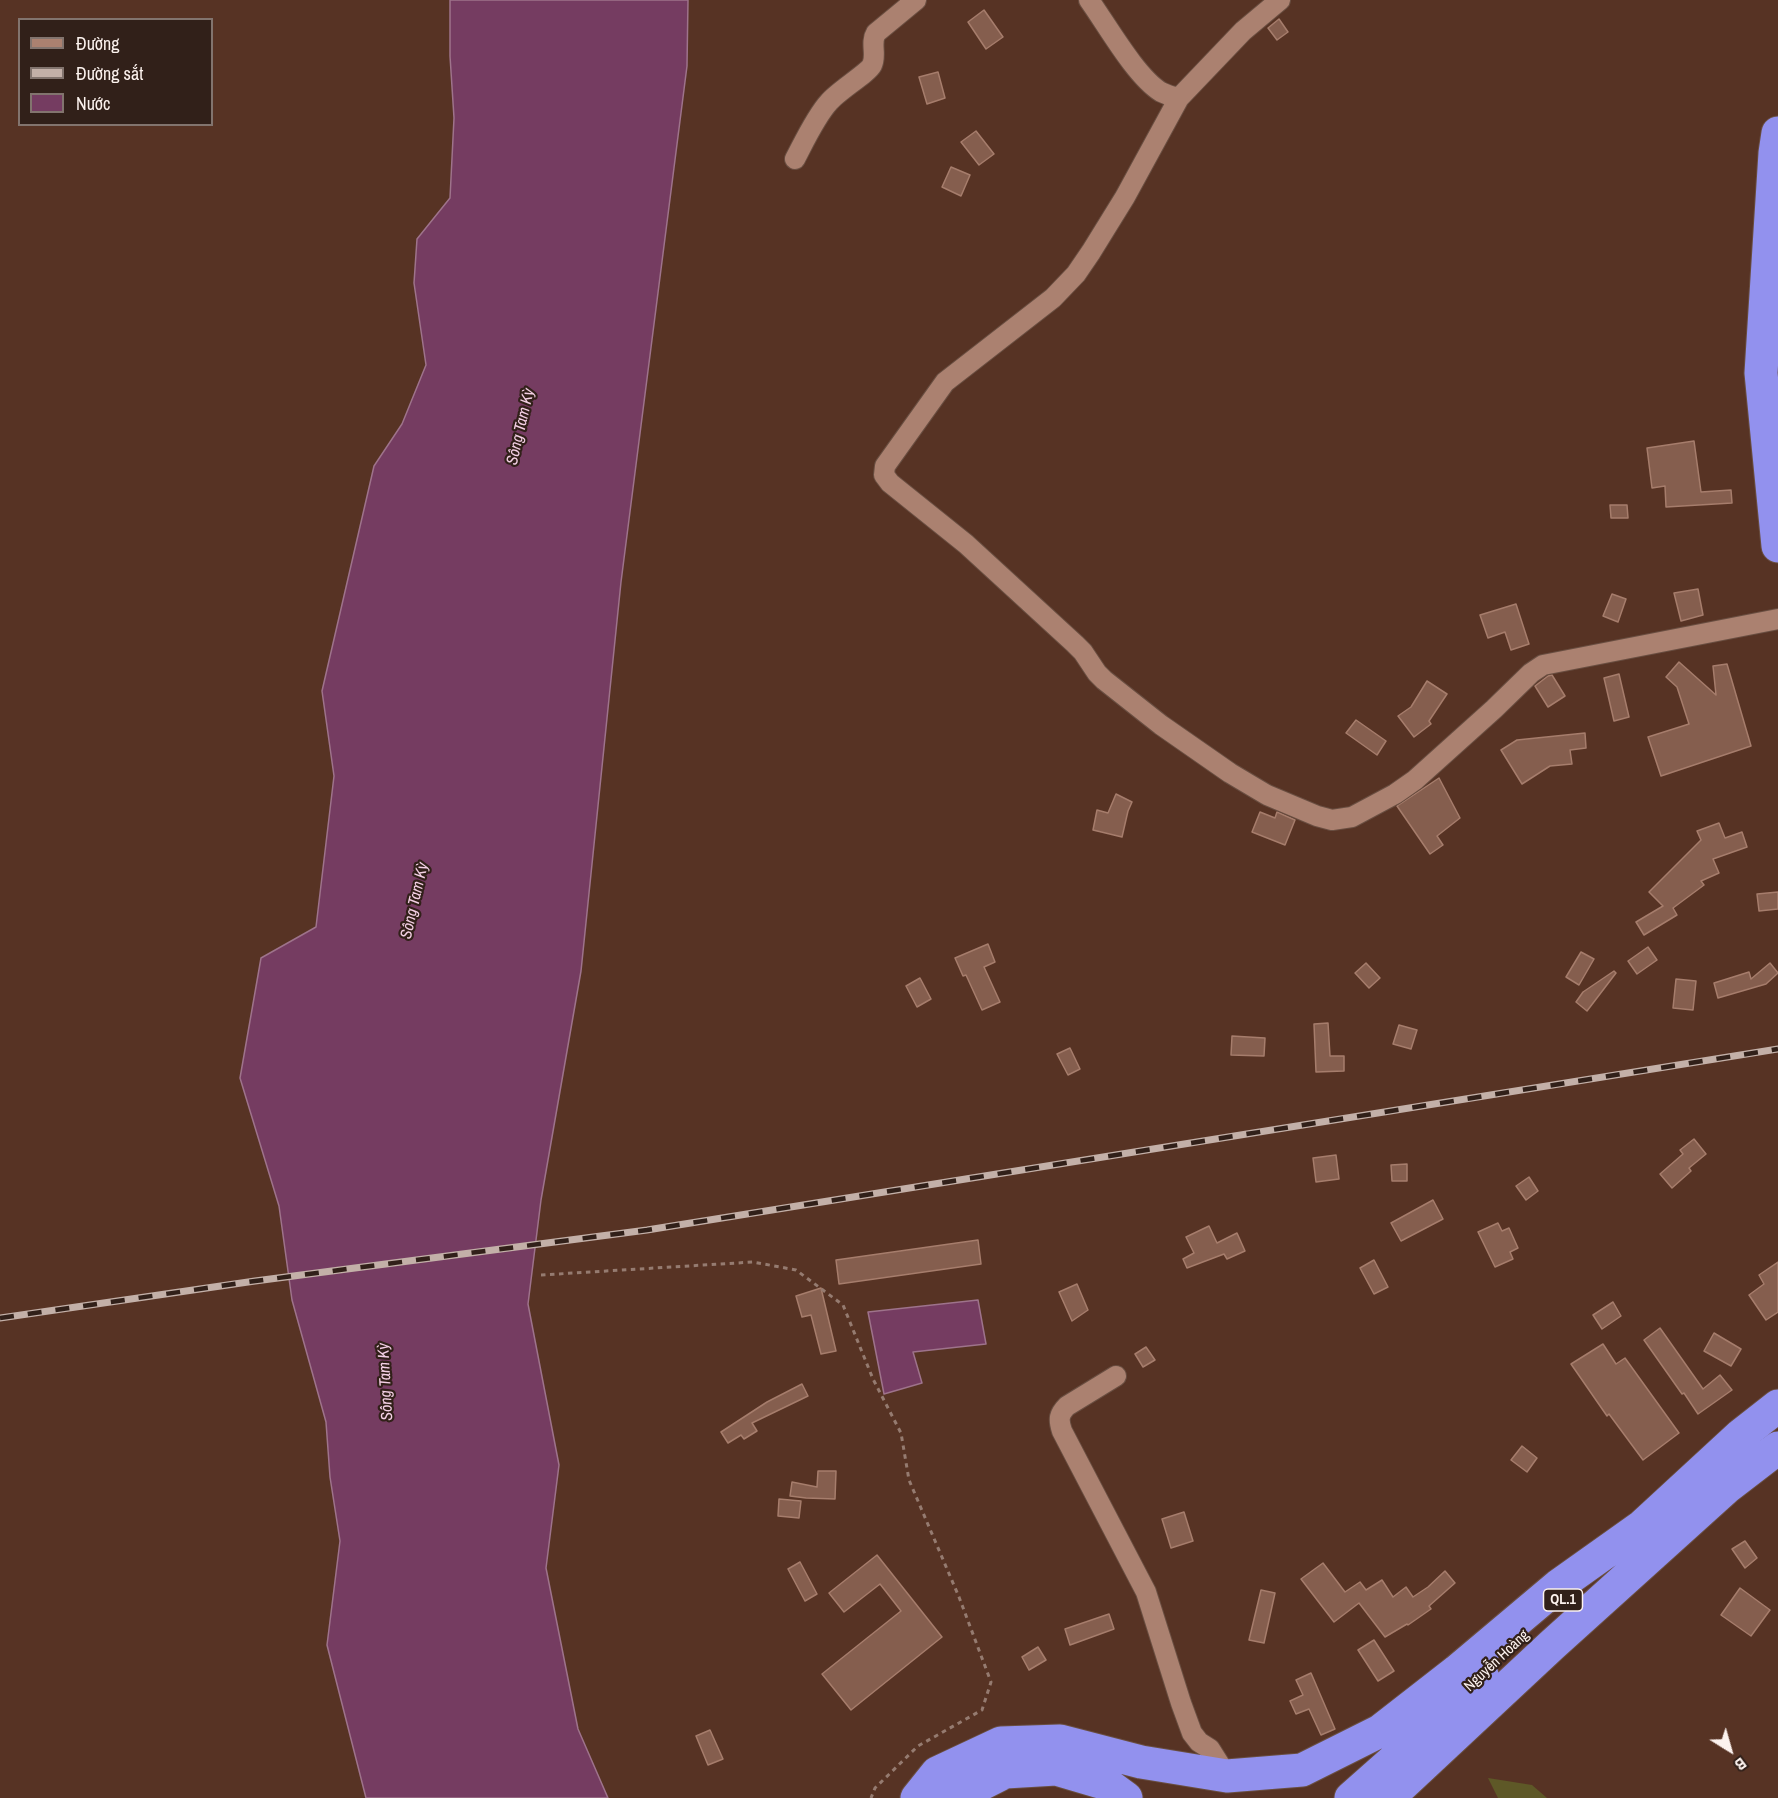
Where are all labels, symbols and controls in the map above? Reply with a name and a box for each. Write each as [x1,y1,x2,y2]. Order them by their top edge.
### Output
legend [18,18,213,126]
text: Đường [76,31,120,56]
text: Đường sắt [76,61,143,86]
text: Nước [76,91,110,116]
water label: Sông Tam Kỳ [503,387,539,467]
water label: Sông Tam Kỳ [397,861,433,941]
water label: Sông Tam Kỳ [374,1343,398,1421]
road number: QL.1 [1544,1589,1582,1611]
street label: Nguyễn Hoàng [1461,1626,1533,1696]
north arrow [1700,1720,1760,1780]
text: B [1730,1753,1751,1776]

